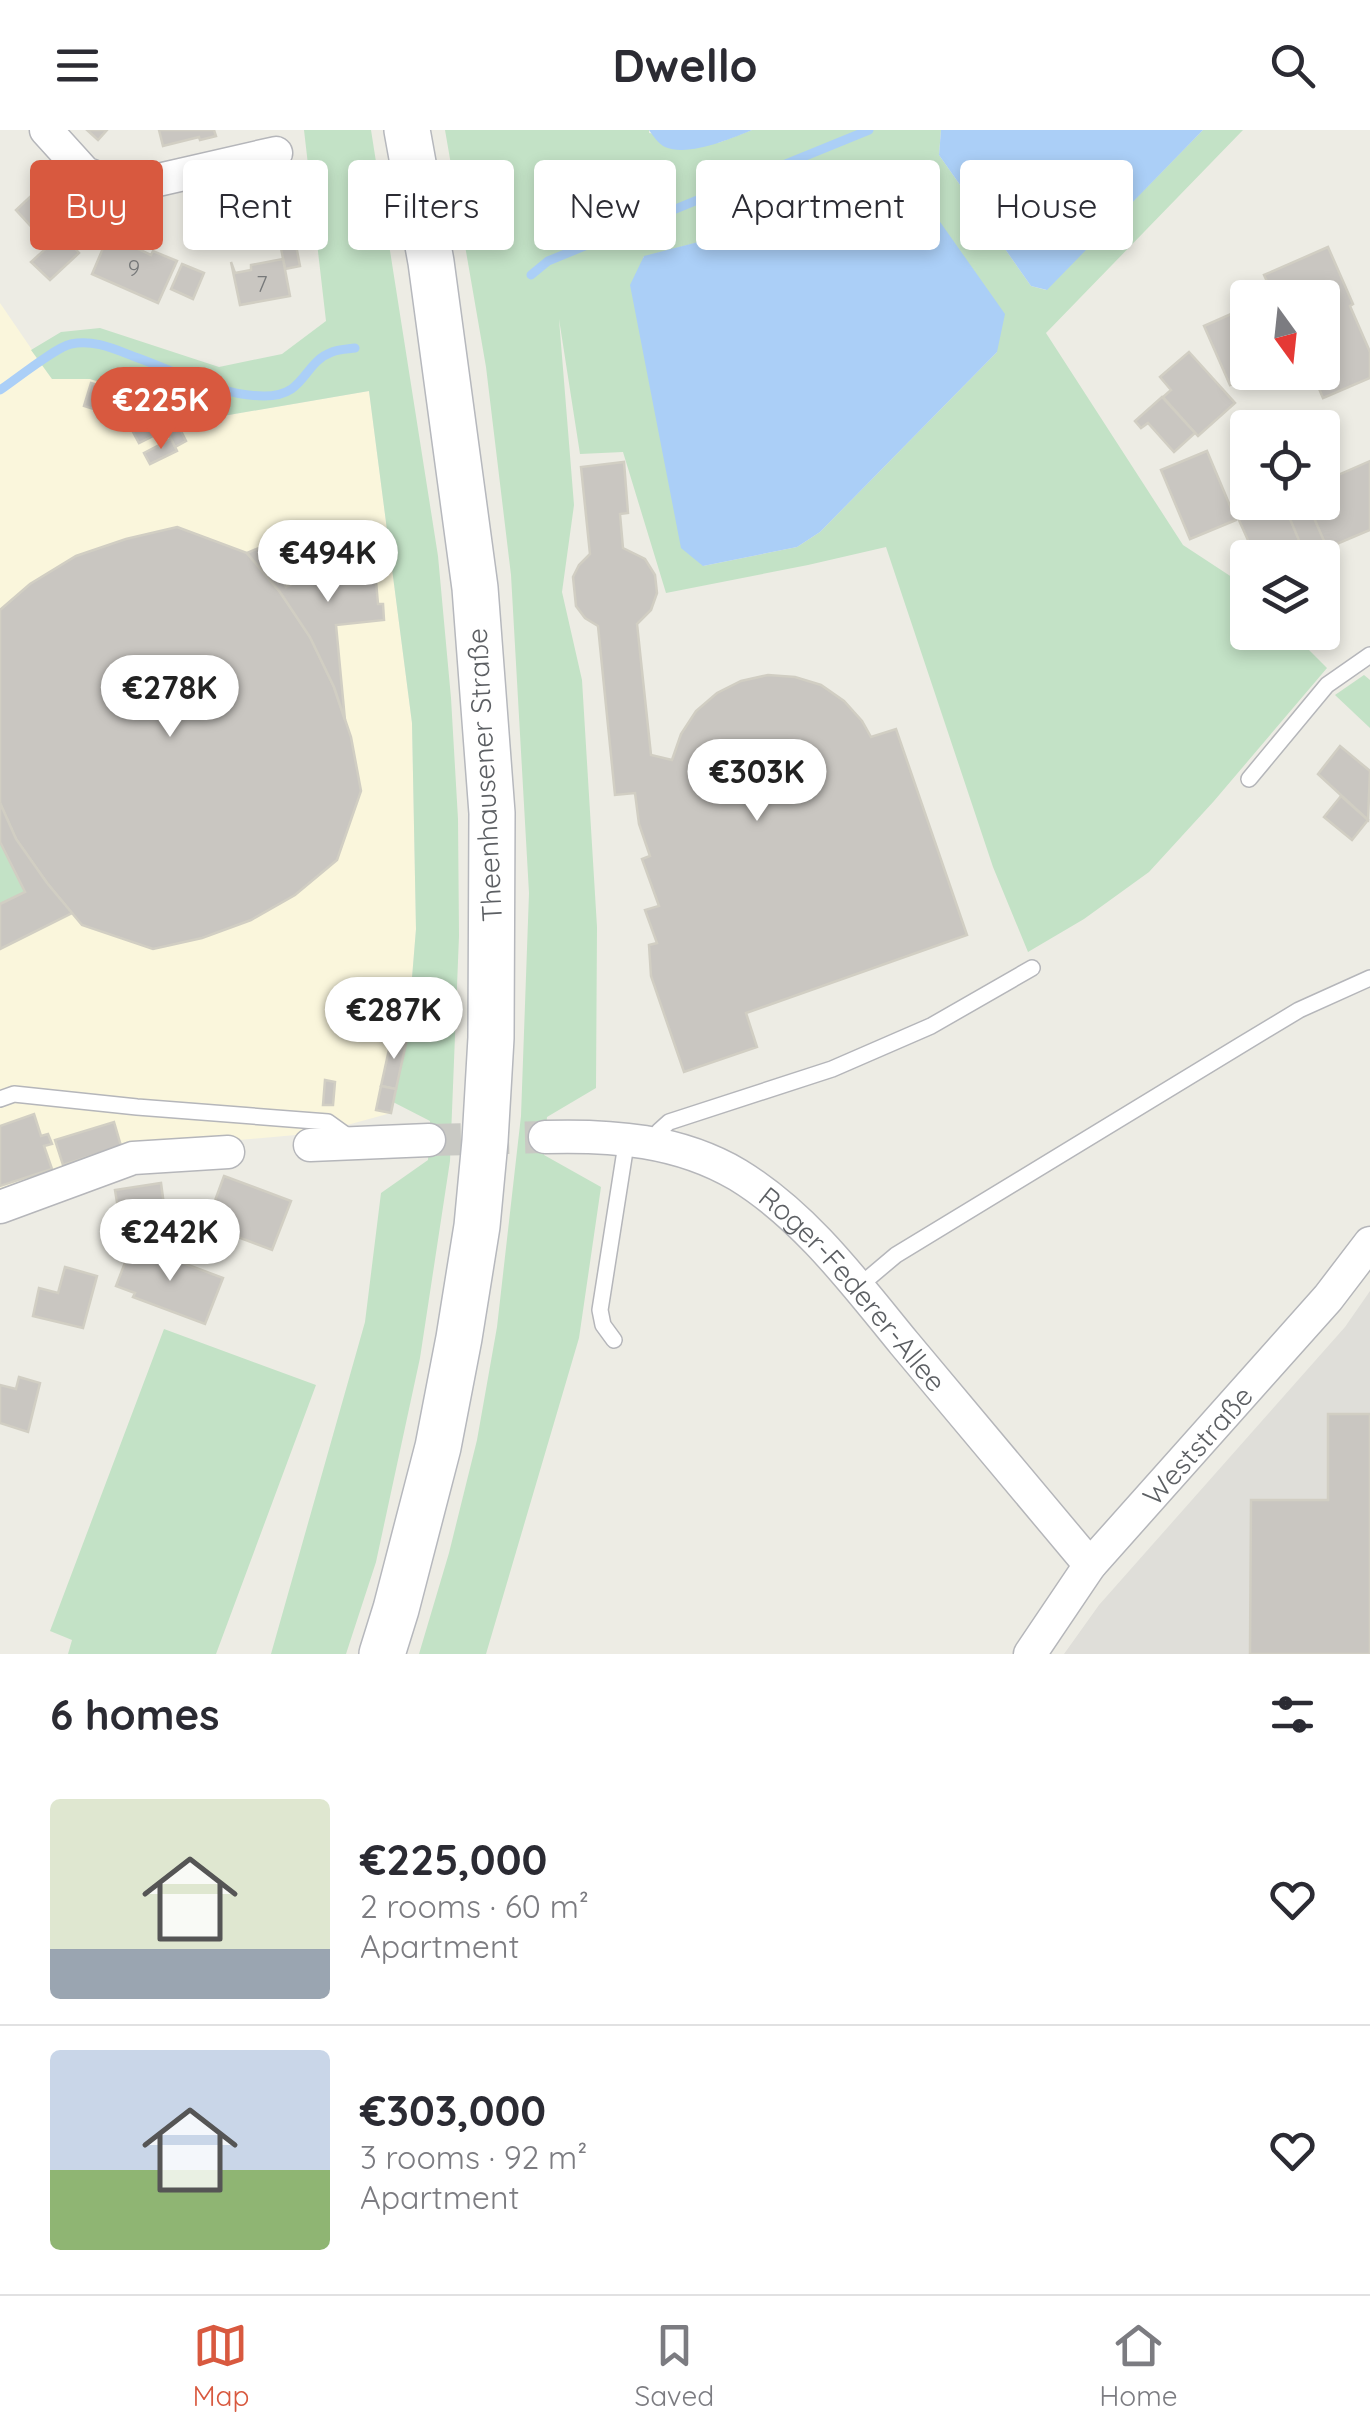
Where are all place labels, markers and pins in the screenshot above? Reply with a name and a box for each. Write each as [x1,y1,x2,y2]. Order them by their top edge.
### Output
pin: €225K [91,367,231,452]
pin: €494K [258,520,398,605]
pin: €278K [100,655,240,740]
pin: €303K [687,739,827,824]
pin: €287K [324,977,464,1062]
pin: €242K [100,1199,240,1284]

